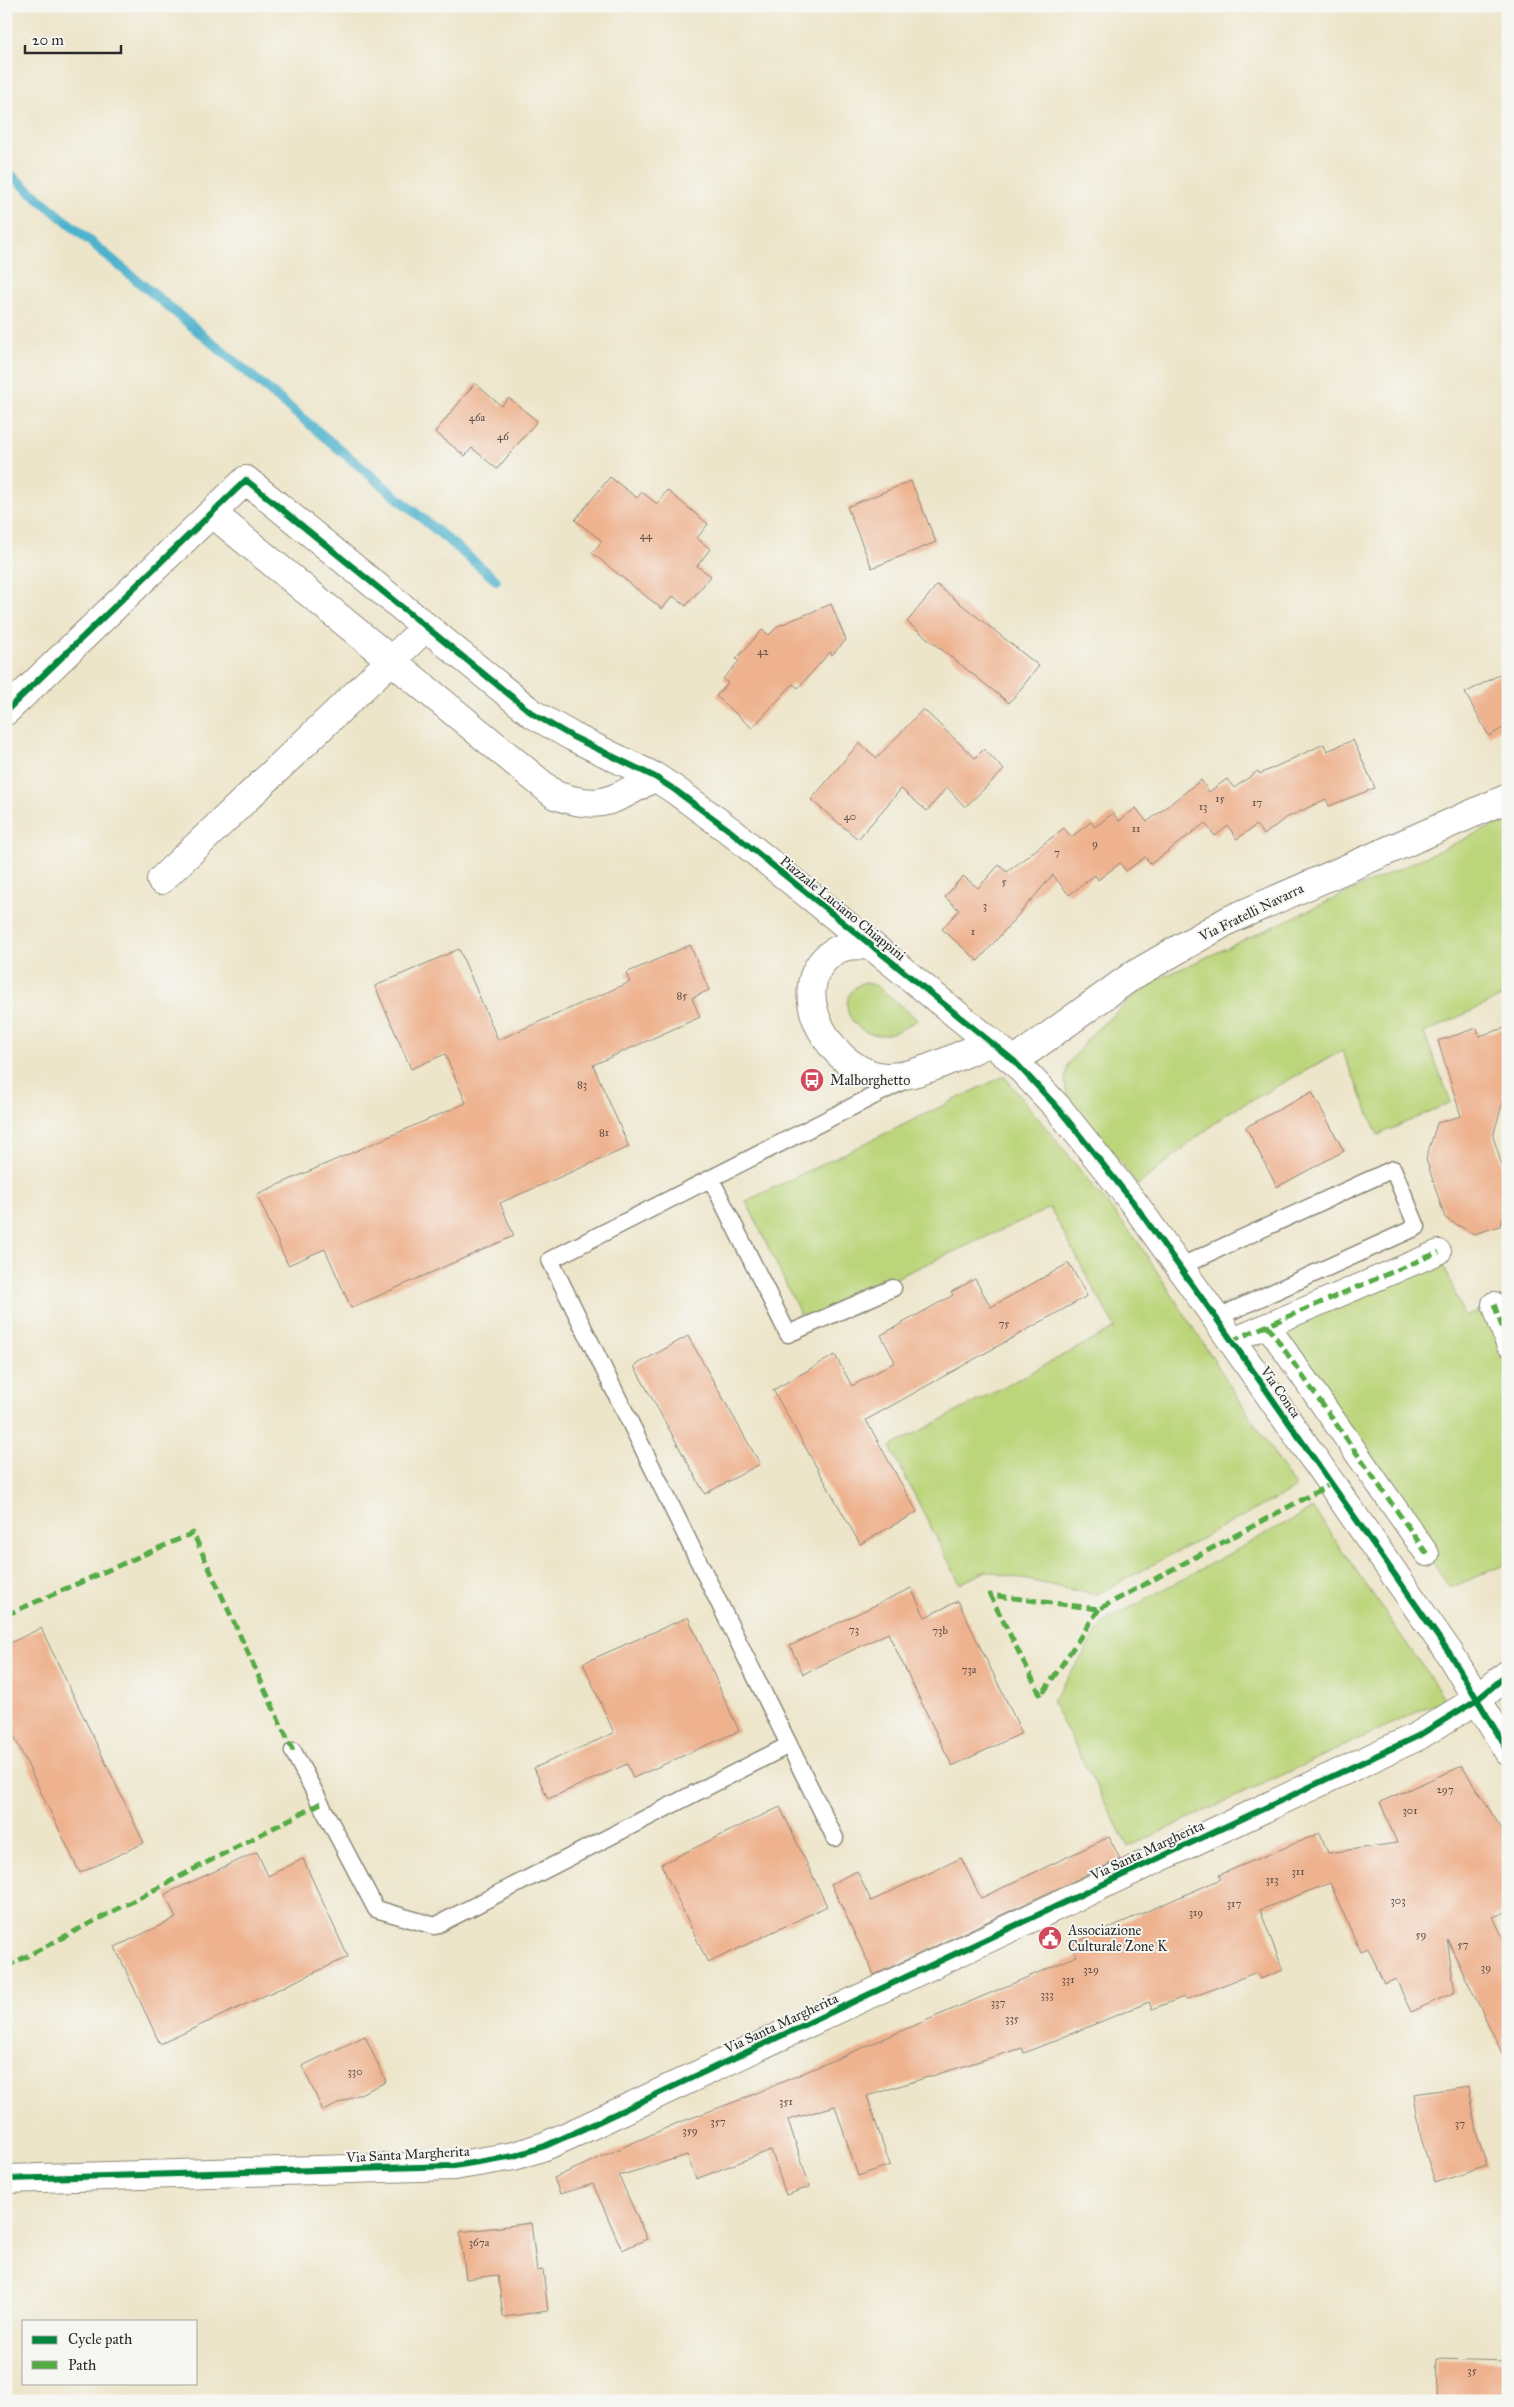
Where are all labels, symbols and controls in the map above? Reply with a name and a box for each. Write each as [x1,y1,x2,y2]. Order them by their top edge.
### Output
scale bar [25,22,121,54]
text: 20 m [32,31,64,49]
house number: 46a [469,411,486,424]
house number: 46 [497,430,509,443]
house number: 44 [640,529,653,542]
house number: 42 [757,645,769,658]
house number: 15 [1215,792,1225,805]
house number: 17 [1252,796,1262,809]
house number: 13 [1199,800,1207,813]
house number: 40 [844,810,856,823]
house number: 11 [1132,822,1140,835]
house number: 9 [1092,837,1098,850]
house number: 7 [1054,846,1060,859]
street label: Piazzale Luciano Chiappini [776,852,909,964]
house number: 5 [1001,875,1007,888]
street label: Via Fratelli Navarra [1195,880,1306,946]
house number: 3 [983,899,987,912]
house number: 1 [971,925,975,938]
house number: 85 [677,989,687,1002]
bus stop icon: Malborghetto [799,1067,825,1093]
place label: Malborghetto [830,1072,910,1089]
house number: 83 [577,1078,587,1091]
house number: 81 [599,1126,609,1139]
house number: 75 [999,1317,1009,1330]
street label: Via Conca [1256,1363,1304,1421]
house number: 73 [849,1623,859,1636]
house number: 73b [932,1624,948,1637]
house number: 73a [962,1663,977,1676]
house number: 297 [1436,1783,1454,1796]
house number: 301 [1402,1804,1418,1817]
street label: Via Santa Margherita [1087,1817,1207,1885]
house number: 311 [1291,1865,1305,1878]
house number: 313 [1265,1873,1279,1886]
house number: 303 [1390,1894,1406,1907]
house number: 317 [1227,1897,1241,1910]
house number: 319 [1189,1906,1203,1919]
place label: Associazione Culturale Zone K [1067,1922,1168,1955]
public building icon: Associazione Culturale Zone K [1037,1925,1063,1951]
house number: 59 [1415,1928,1427,1941]
house number: 57 [1458,1938,1469,1951]
house number: 39 [1481,1961,1491,1974]
house number: 329 [1083,1963,1099,1976]
house number: 331 [1061,1973,1075,1986]
house number: 333 [1040,1988,1054,2001]
street label: Via Santa Margherita [721,1990,841,2058]
house number: 337 [991,1996,1005,2009]
house number: 335 [1005,2012,1019,2025]
house number: 330 [347,2065,363,2078]
house number: 351 [779,2095,793,2108]
house number: 357 [710,2115,726,2128]
house number: 37 [1455,2117,1465,2130]
house number: 359 [682,2124,698,2137]
street label: Via Santa Margherita [345,2143,470,2166]
house number: 367a [469,2236,490,2249]
legend [22,2320,198,2384]
text: Cycle path [68,2330,133,2348]
text: Path [68,2356,97,2374]
house number: 35 [1467,2364,1477,2377]

